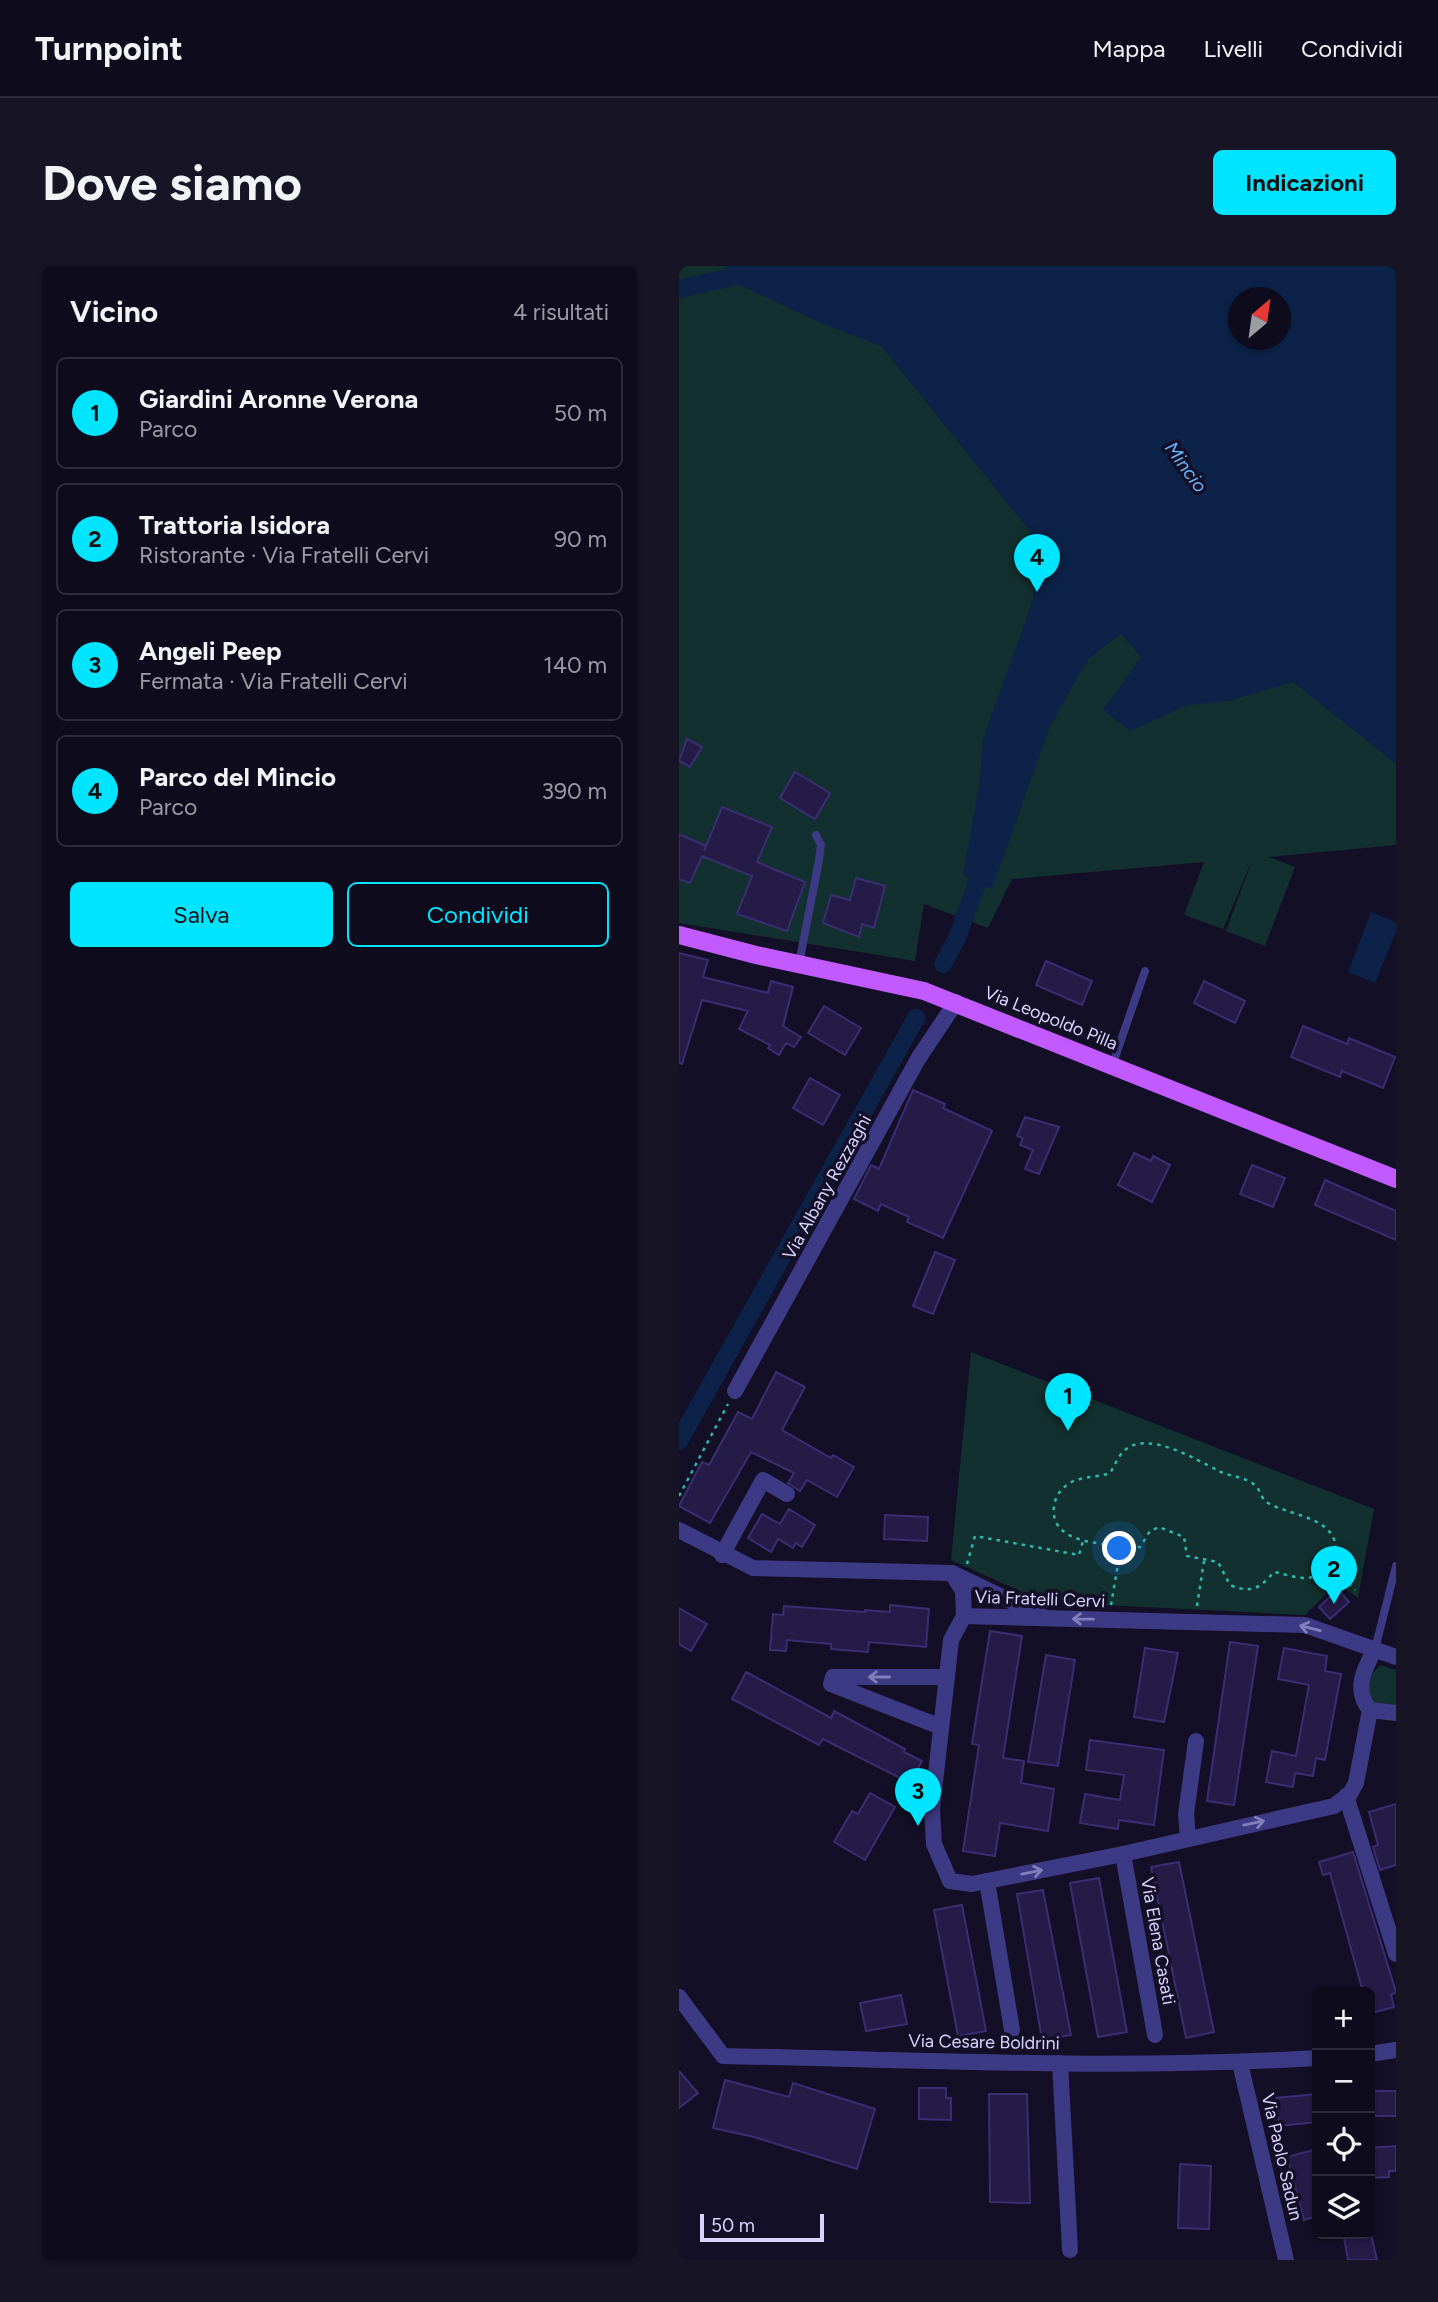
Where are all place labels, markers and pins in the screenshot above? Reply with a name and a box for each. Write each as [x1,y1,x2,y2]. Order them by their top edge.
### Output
pin: 4 [1014,534,1060,592]
pin: 1 [1045,1373,1091,1431]
pin: 2 [1311,1546,1357,1604]
pin: 3 [895,1768,941,1826]

